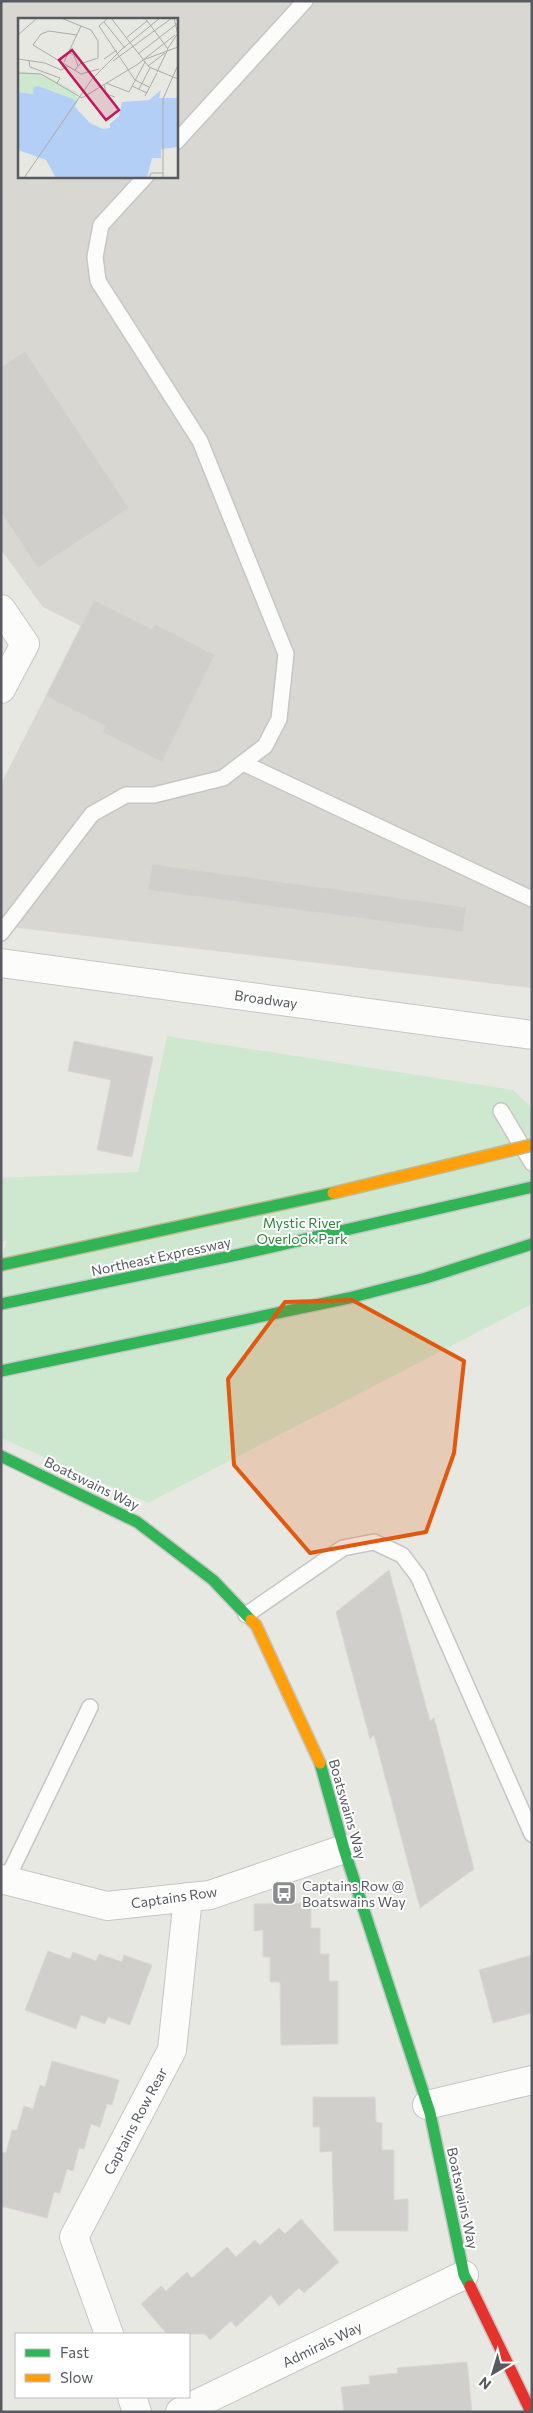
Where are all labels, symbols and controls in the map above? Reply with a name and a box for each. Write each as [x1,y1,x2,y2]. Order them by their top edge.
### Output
inset map [18,18,178,178]
street label: Broadway [233,986,299,1012]
park label: Mystic River Overlook Park [256,1214,348,1247]
street label: Northeast Expressway [90,1233,232,1279]
street label: Boatswains Way [42,1453,142,1513]
street label: Boatswains Way [326,1757,370,1861]
place label: Captains Row @ Boatswains Way [302,1877,406,1910]
bus stop icon: Captains Row @ Boatswains Way [271,1880,297,1906]
street label: Captains Row [130,1883,218,1911]
street label: Captains Row Rear [100,2064,171,2178]
street label: Boatswains Way [444,2146,482,2250]
street label: Admirals Way [279,2317,365,2371]
legend [15,2333,190,2398]
text: Fast [60,2343,89,2361]
north arrow [468,2348,518,2398]
text: Slow [60,2368,93,2386]
text: N [475,2374,494,2394]

